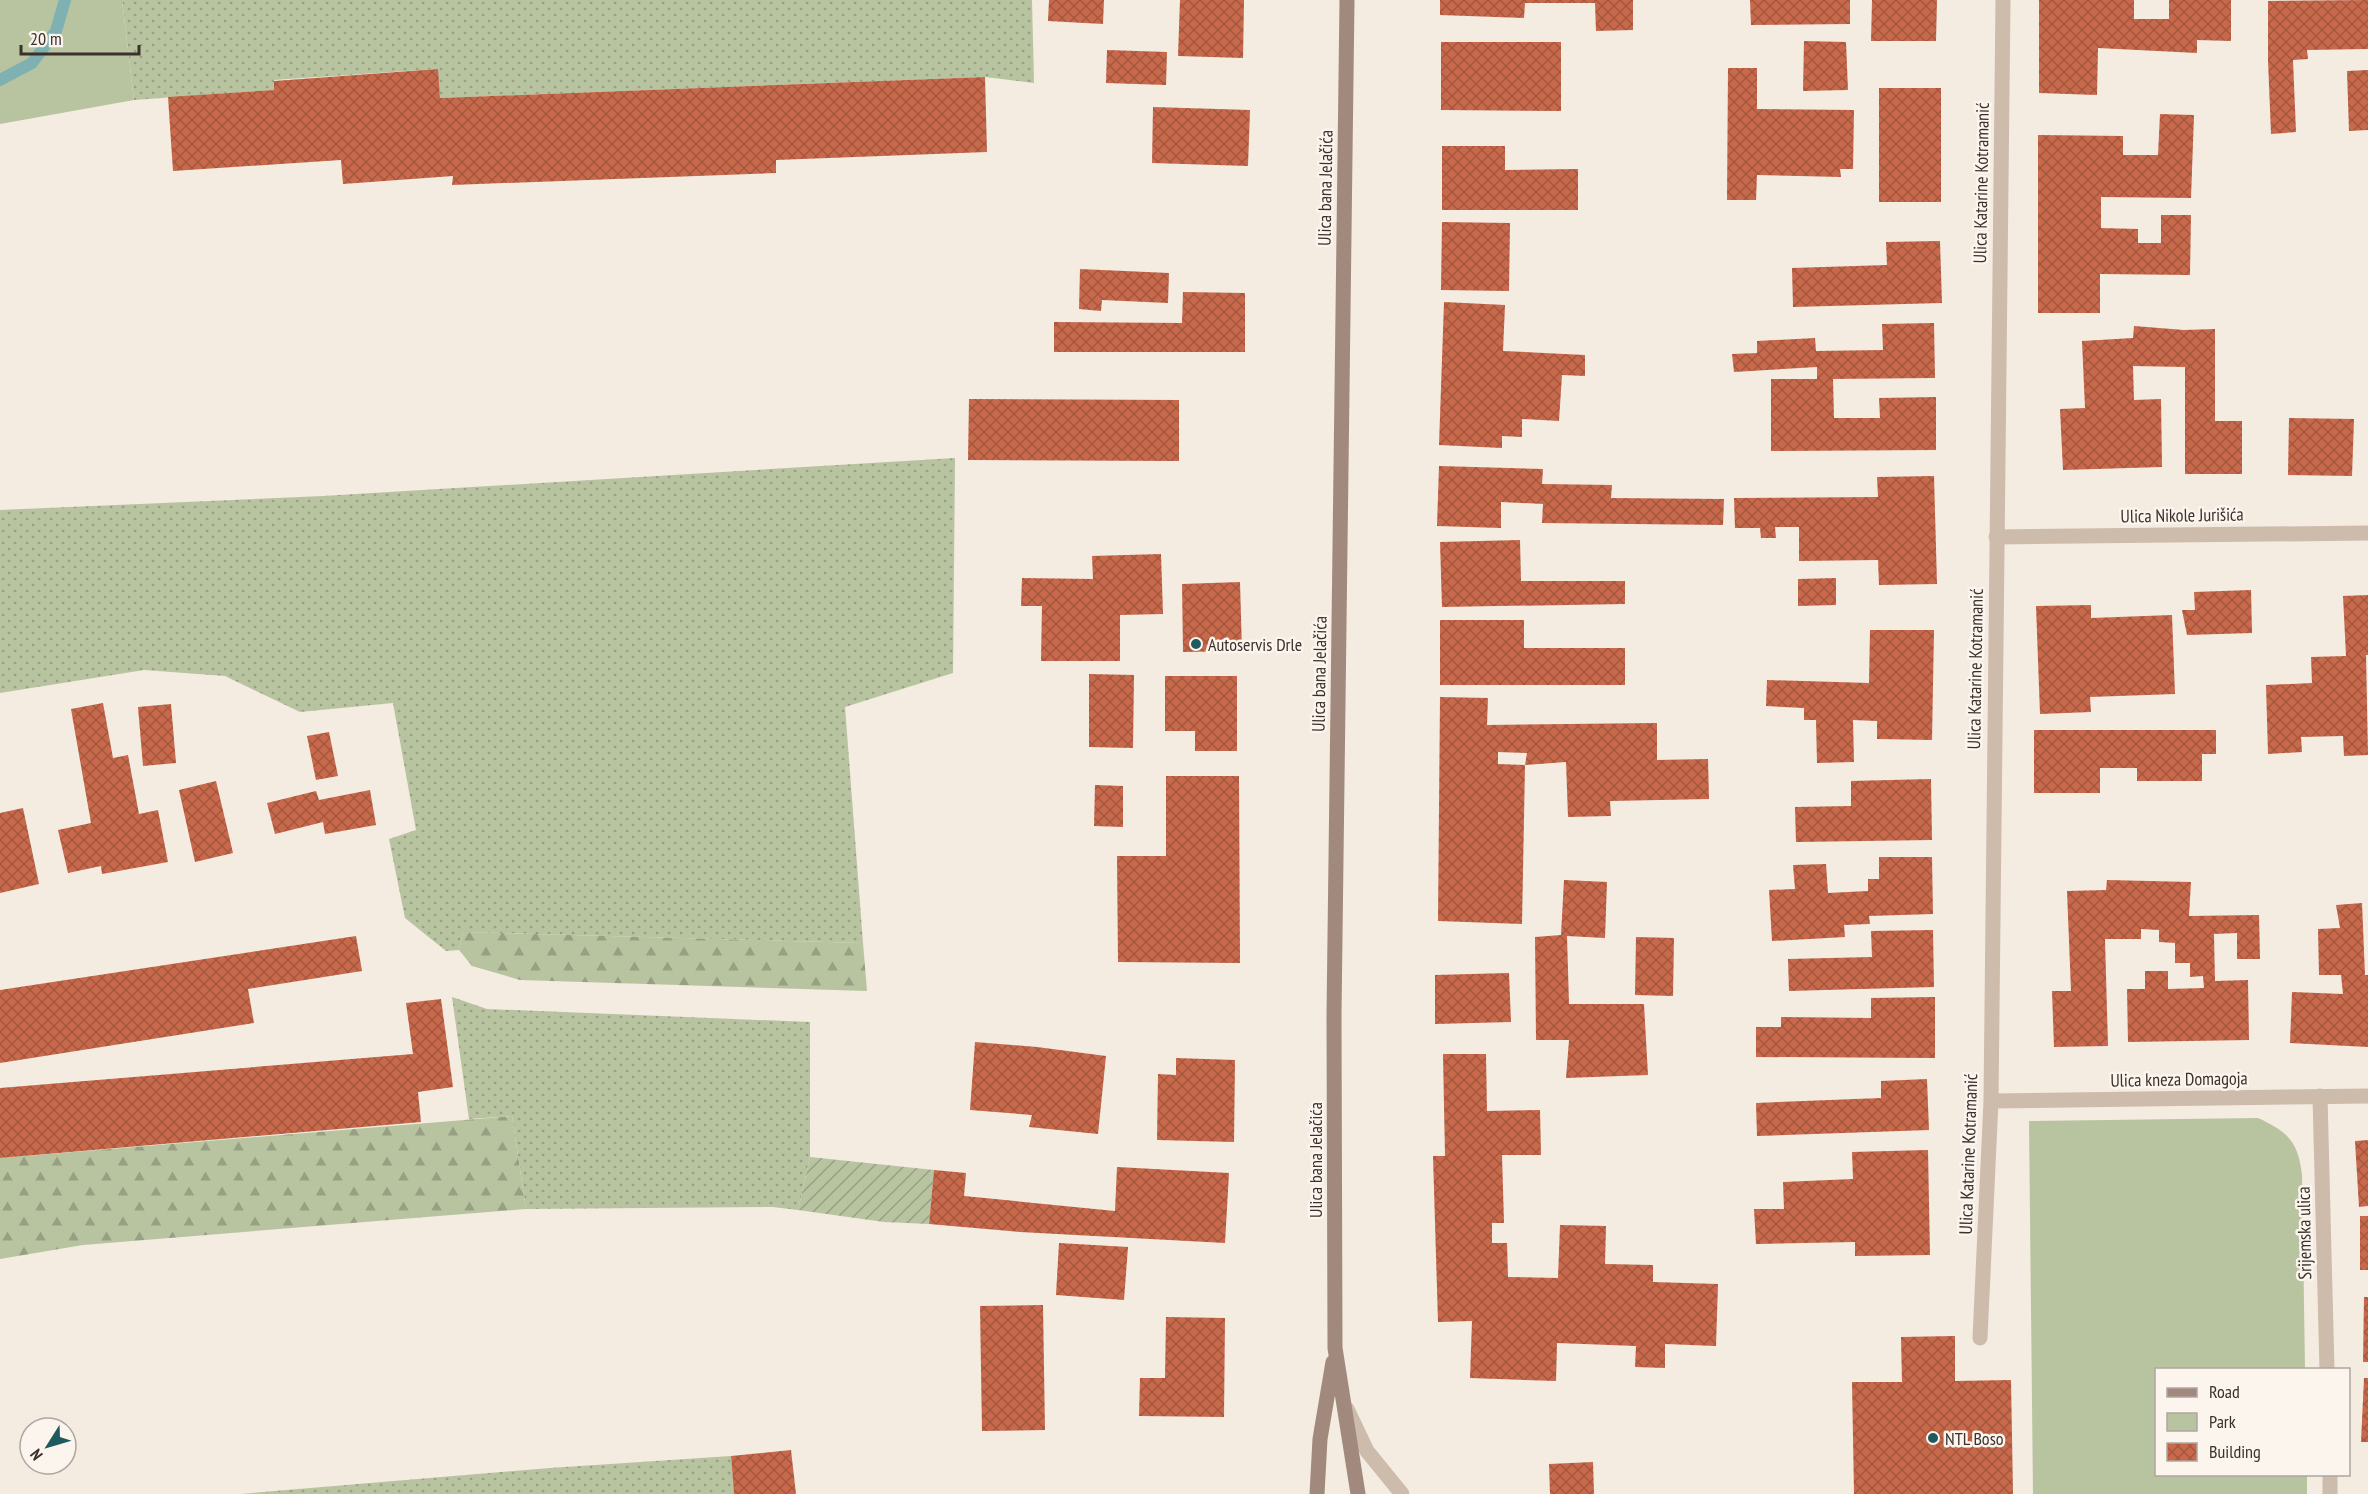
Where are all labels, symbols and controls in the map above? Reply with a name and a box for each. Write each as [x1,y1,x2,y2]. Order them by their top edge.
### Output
scale bar [21,18,140,56]
text: 20 m [30,27,62,50]
street label: Ulica Katarine Kotramanić [1968,102,1994,264]
street label: Ulica bana Jelačića [1312,130,1338,246]
street label: Ulica Nikole Jurišića [2120,502,2244,528]
street label: Ulica Katarine Kotramanić [1962,588,1988,750]
street label: Ulica bana Jelačića [1306,616,1332,732]
place label: Autoservis Drle [1208,633,1302,656]
marker: Autoservis Drle [1189,637,1203,651]
street label: Ulica kneza Domagoja [2110,1066,2248,1092]
street label: Ulica Katarine Kotramanić [1954,1073,1982,1235]
street label: Ulica bana Jelačića [1304,1102,1327,1218]
street label: Srijemska ulica [2292,1186,2316,1280]
legend [2155,1368,2350,1476]
text: Road [2209,1380,2240,1403]
text: Park [2209,1410,2236,1433]
north arrow [18,1416,78,1476]
place label: NTL Boso [1945,1427,2004,1450]
marker: NTL Boso [1926,1431,1940,1445]
text: Building [2209,1440,2261,1463]
text: N [25,1446,47,1464]

